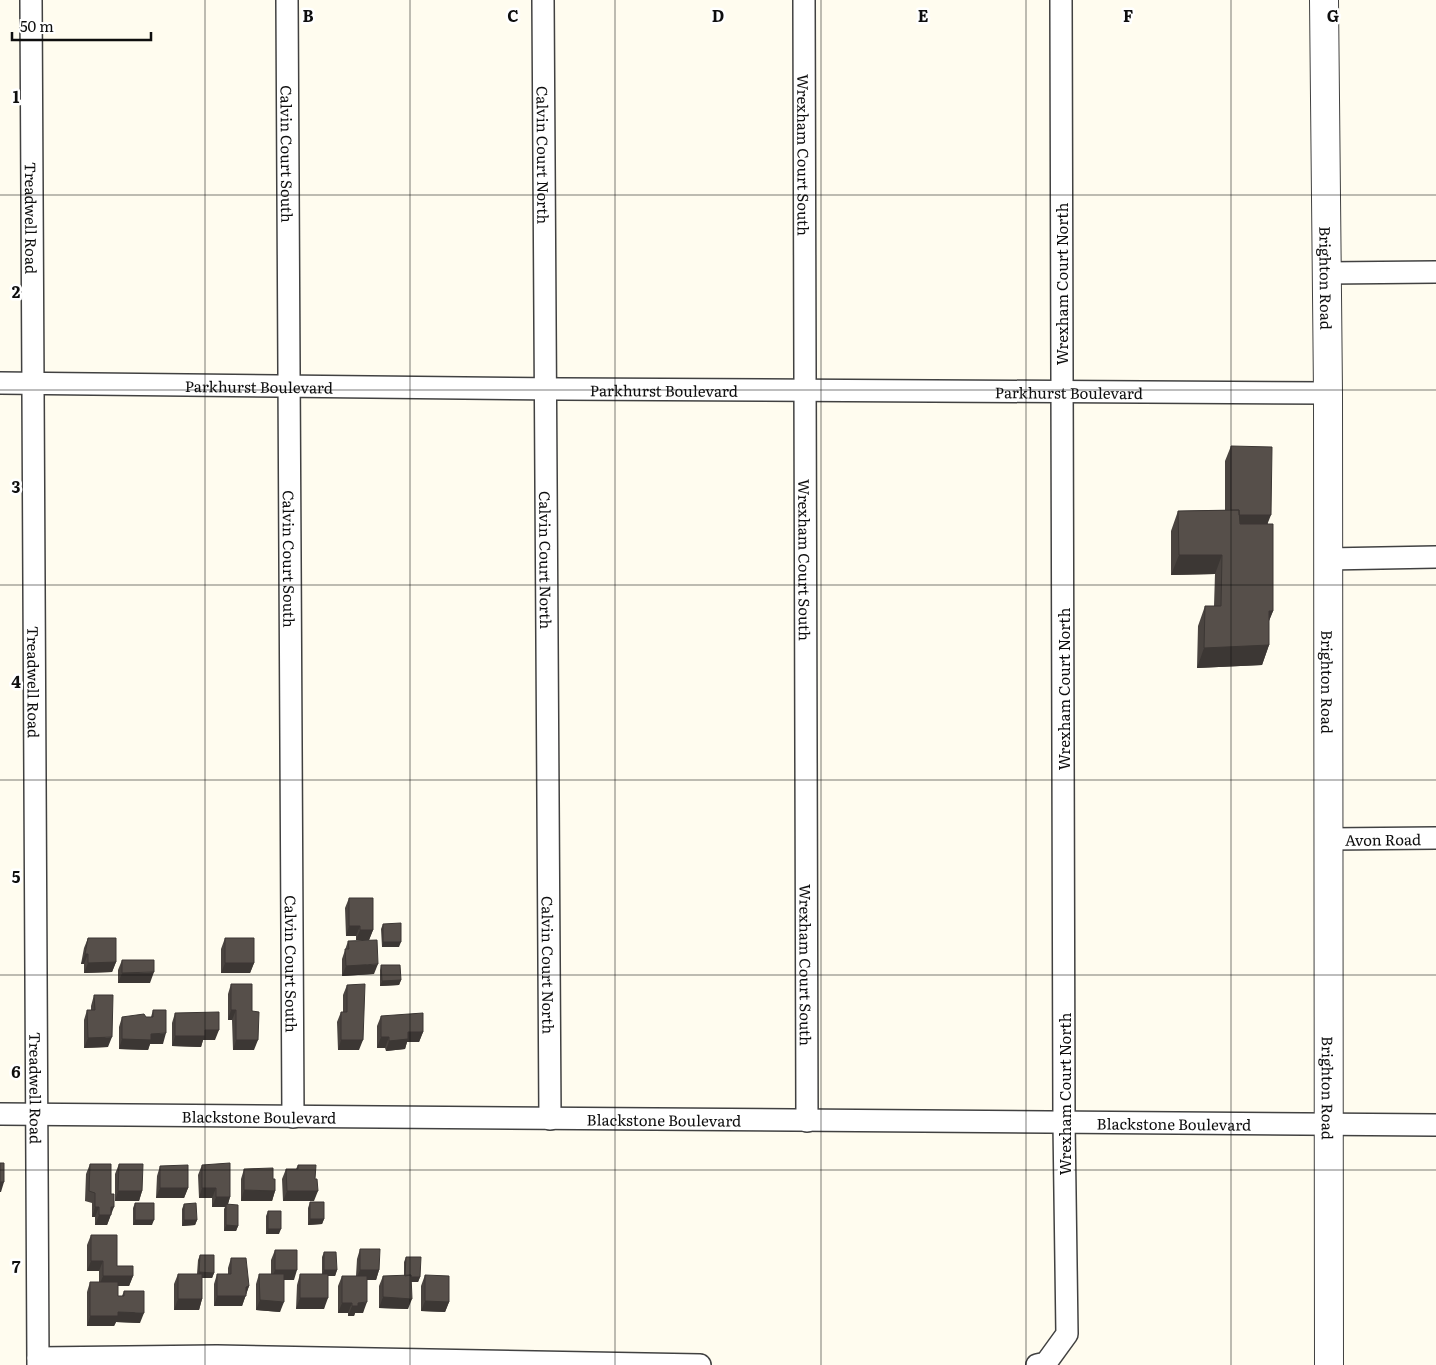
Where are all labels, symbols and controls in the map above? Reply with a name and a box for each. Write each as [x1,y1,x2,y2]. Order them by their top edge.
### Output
text: B [302,3,314,27]
text: C [507,3,519,27]
text: D [712,3,724,27]
text: E [918,3,929,27]
text: F [1123,3,1133,27]
text: G [1327,3,1339,27]
scale bar [12,10,151,42]
text: 50 m [20,14,54,37]
street label: Wrexham Court South [793,74,816,236]
text: 1 [13,84,20,108]
street label: Calvin Court South [276,85,300,223]
street label: Calvin Court North [532,86,556,224]
street label: Treadwell Road [20,162,44,274]
street label: Wrexham Court North [1050,203,1073,365]
street label: Brighton Road [1315,226,1339,330]
text: 2 [12,279,21,303]
street label: Parkhurst Boulevard [185,373,333,398]
street label: Parkhurst Boulevard [590,378,738,401]
street label: Parkhurst Boulevard [995,380,1143,404]
text: 3 [12,474,21,498]
street label: Wrexham Court South [794,479,817,641]
street label: Calvin Court South [278,490,302,628]
street label: Calvin Court North [535,491,558,629]
street label: Wrexham Court North [1052,608,1075,770]
street label: Treadwell Road [23,626,46,738]
street label: Brighton Road [1317,630,1340,734]
text: 4 [11,669,21,693]
street label: Avon Road [1345,827,1421,850]
text: 5 [12,864,21,888]
street label: Wrexham Court South [795,884,818,1046]
street label: Calvin Court South [280,895,304,1033]
street label: Calvin Court North [537,896,561,1034]
street label: Wrexham Court North [1053,1013,1076,1175]
street label: Treadwell Road [25,1032,48,1144]
street label: Brighton Road [1317,1036,1340,1140]
text: 6 [11,1059,21,1083]
street label: Blackstone Boulevard [182,1104,336,1128]
street label: Blackstone Boulevard [587,1107,741,1131]
street label: Blackstone Boulevard [1097,1111,1251,1135]
text: 7 [12,1254,21,1278]

